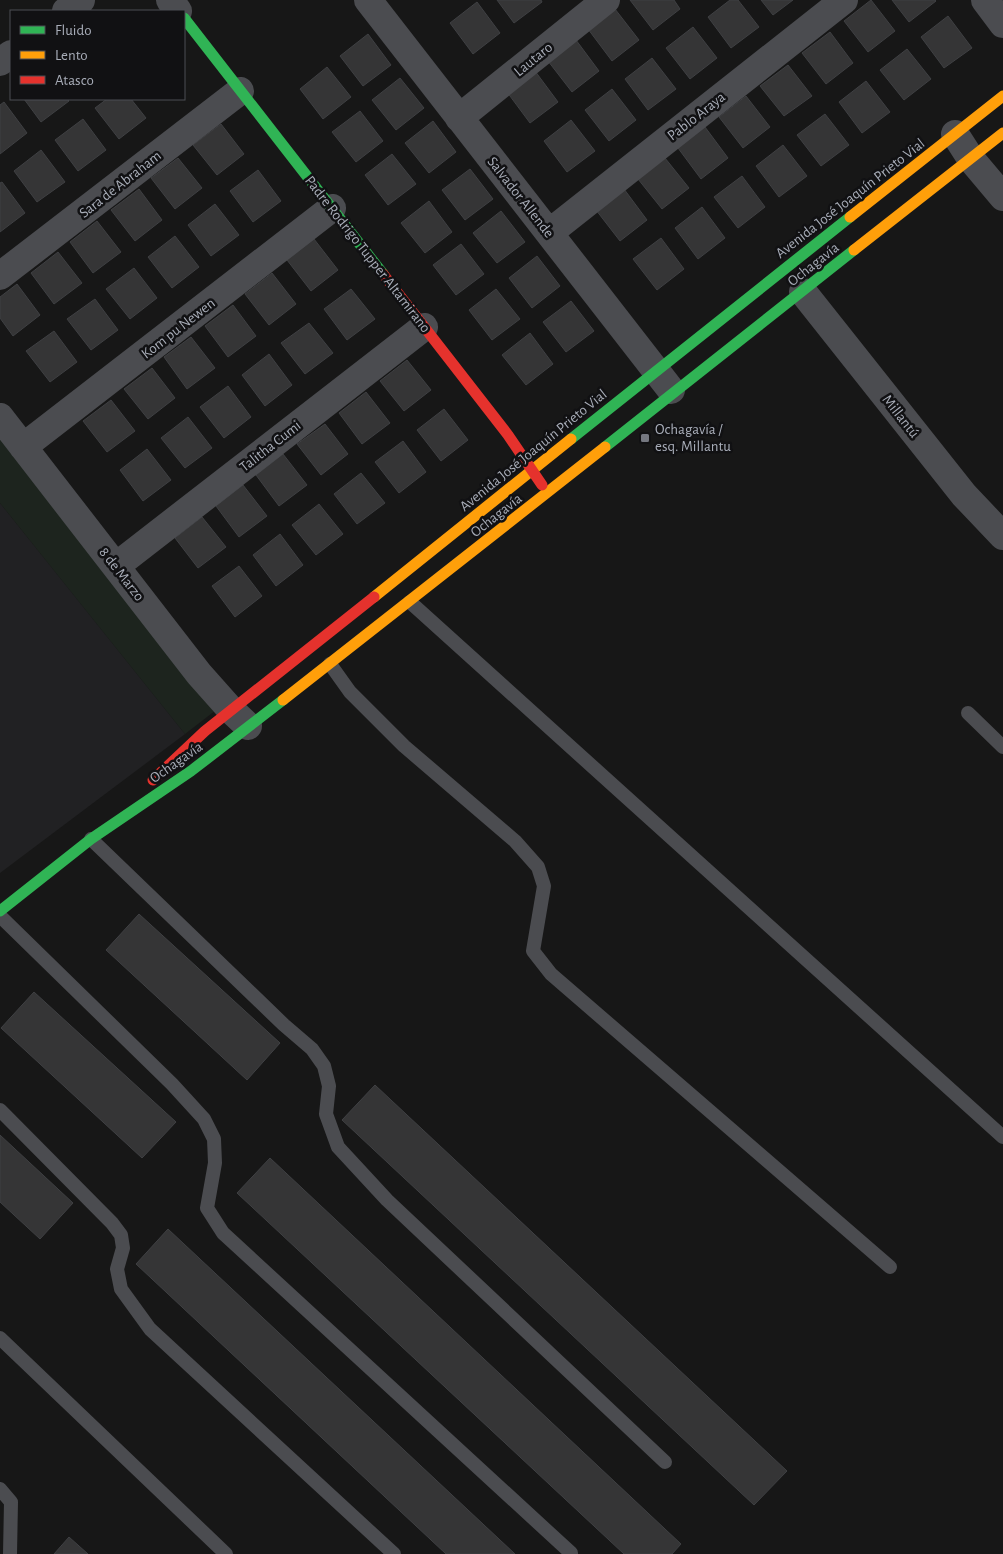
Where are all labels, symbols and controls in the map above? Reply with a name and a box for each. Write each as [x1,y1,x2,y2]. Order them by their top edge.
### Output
legend [10,10,185,100]
text: Fluido [55,23,92,38]
street label: Lautaro [511,40,555,79]
text: Lento [55,48,88,63]
text: Atasco [55,73,94,88]
street label: Pablo Araya [665,89,728,143]
street label: Avenida José Joaquín Prieto Vial [773,136,928,261]
street label: Sara de Abraham [77,148,164,221]
street label: Salvador Allende [484,154,557,241]
street label: Padre Rodrigo Tupper Altamirano [302,173,433,336]
street label: Ochagavía [785,240,842,289]
street label: Kom pu Newen [139,295,218,362]
street label: Avenida José Joaquín Prieto Vial [457,386,610,514]
street label: Millantú [879,392,922,441]
street label: Talitha Cumi [237,418,304,475]
place label: Ochagavía / esq. Millantu [655,422,731,454]
marker: Ochagavía / esq. Millantu [639,432,651,444]
street label: Ochagavía [468,491,525,540]
street label: 8 de Marzo [96,545,147,604]
street label: Ochagavía [147,739,206,786]

